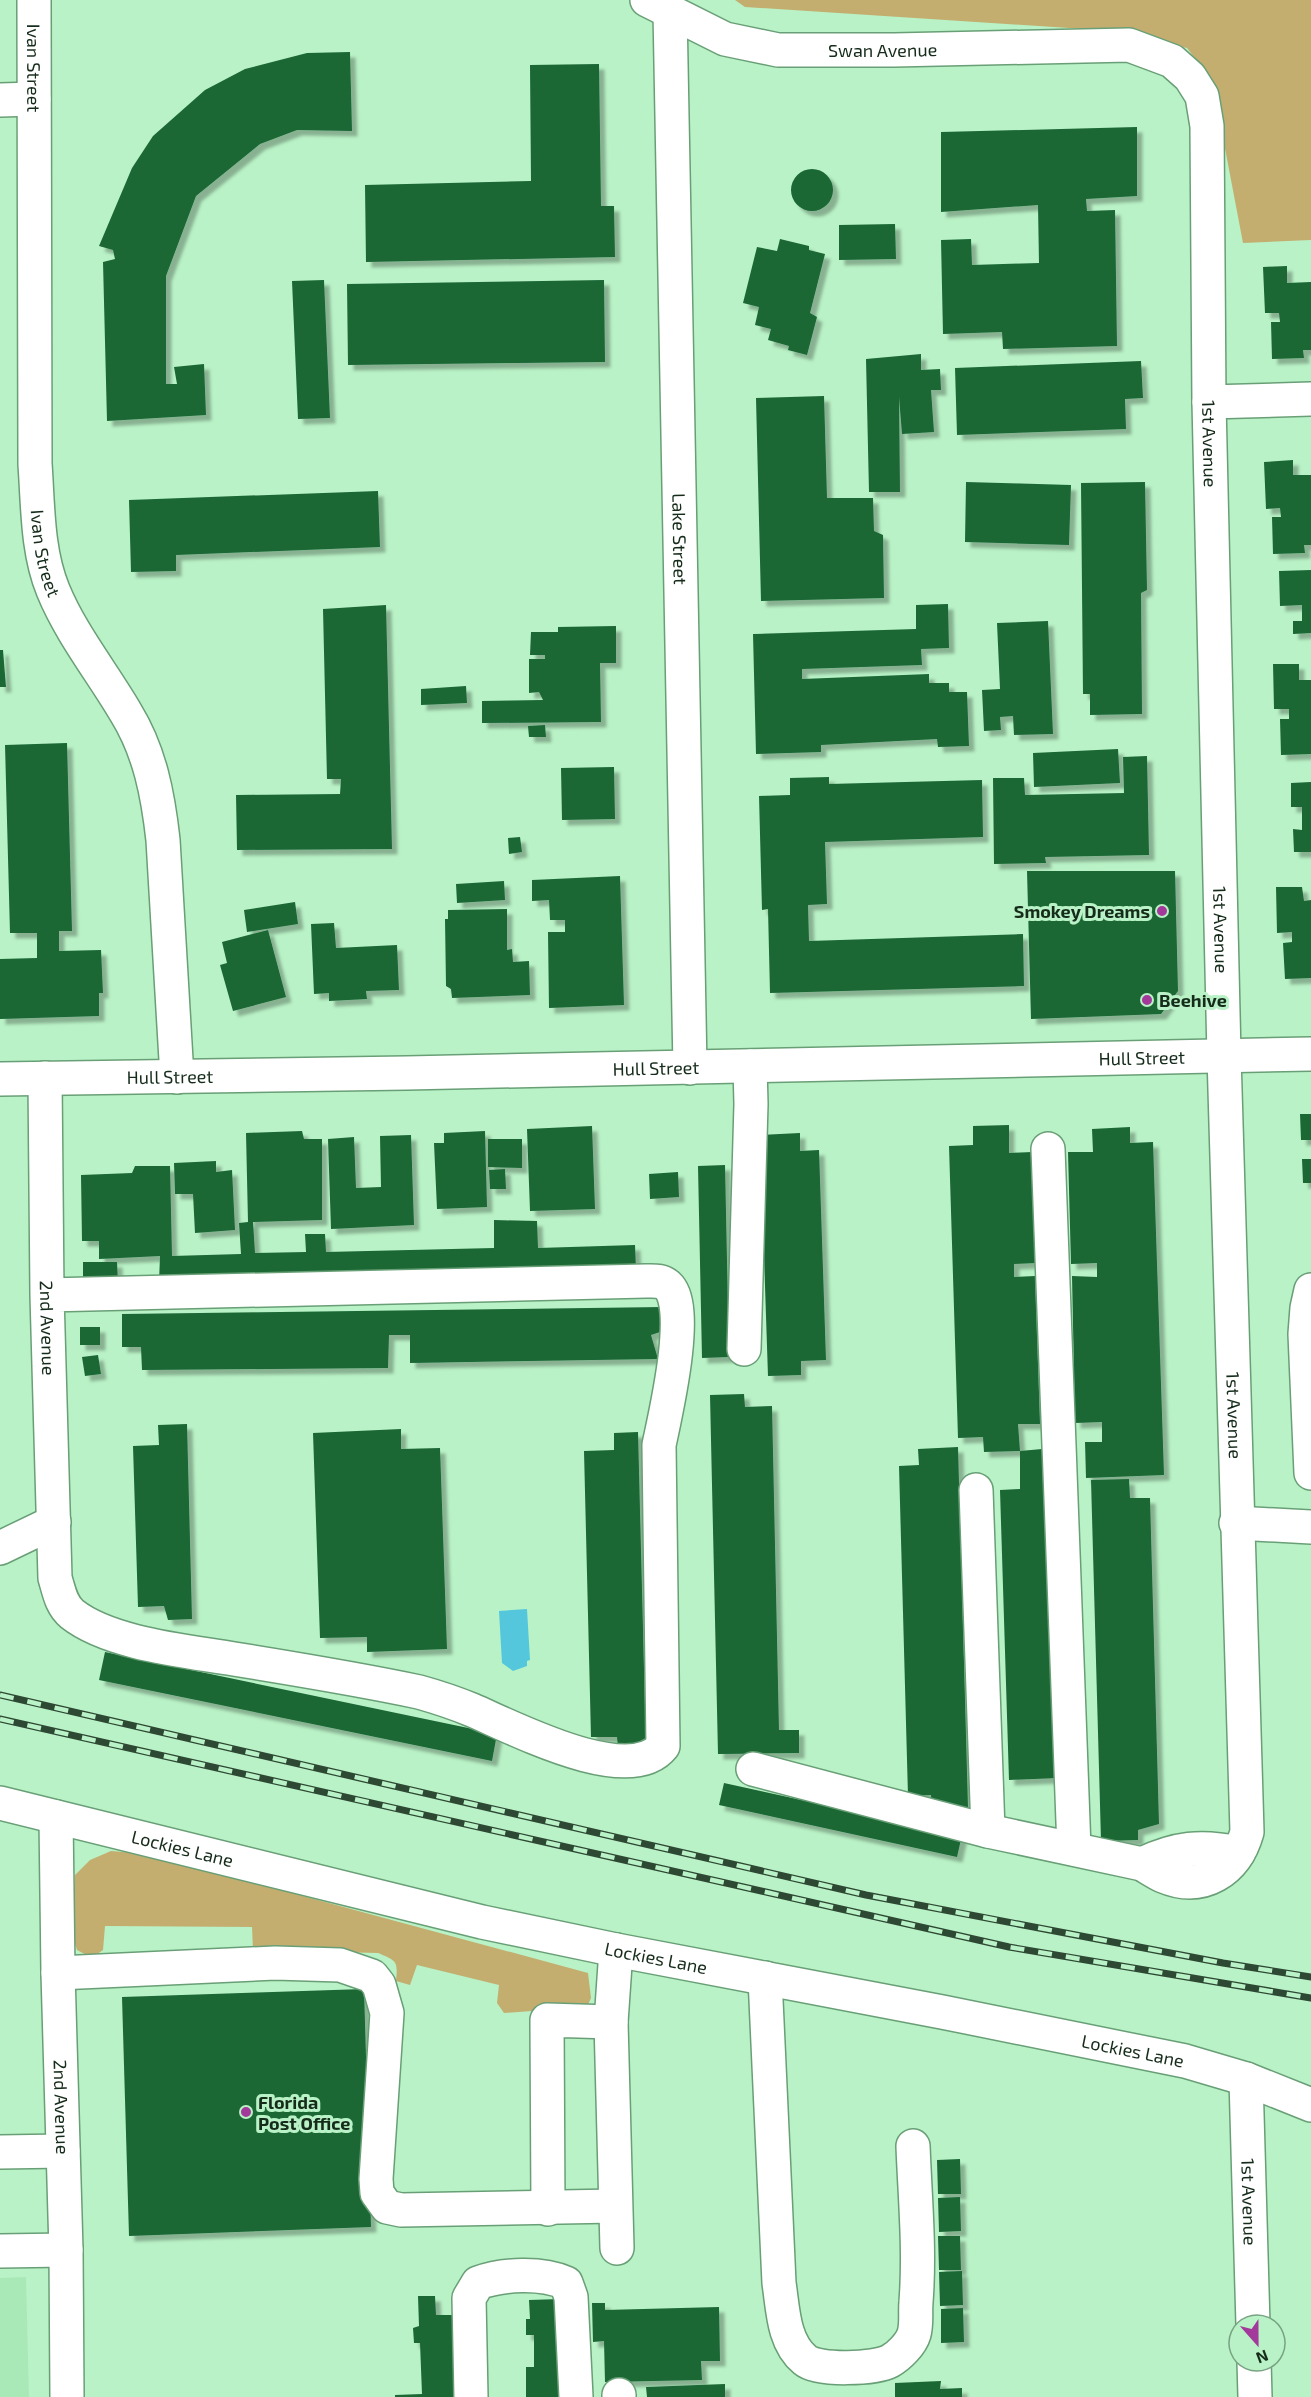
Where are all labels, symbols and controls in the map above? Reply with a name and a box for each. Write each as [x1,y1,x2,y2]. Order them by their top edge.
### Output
street label: Ivan Street [23,24,45,112]
street label: Swan Avenue [828,38,937,61]
street label: 1st Avenue [1198,400,1222,488]
street label: Lake Street [668,493,692,585]
street label: Ivan Street [27,509,66,600]
street label: 1st Avenue [1209,886,1233,973]
place label: Smokey Dreams [1014,900,1150,922]
marker: Smokey Dreams [1155,904,1169,918]
place label: Beehive [1159,989,1227,1011]
marker: Beehive [1140,993,1154,1007]
street label: Hull Street [1098,1046,1185,1069]
street label: Hull Street [612,1056,700,1080]
street label: Hull Street [127,1065,214,1088]
street label: 2nd Avenue [36,1280,60,1376]
street label: 1st Avenue [1222,1372,1247,1459]
street label: Lockies Lane [129,1825,236,1871]
street label: Lockies Lane [603,1937,709,1978]
street label: Lockies Lane [1080,2029,1186,2072]
street label: 2nd Avenue [50,2059,74,2155]
place label: Florida Post Office [258,2091,350,2134]
marker: Florida Post Office [239,2105,253,2119]
street label: 1st Avenue [1237,2158,1262,2246]
north arrow [1227,2313,1287,2373]
text: N [1254,2347,1271,2368]

